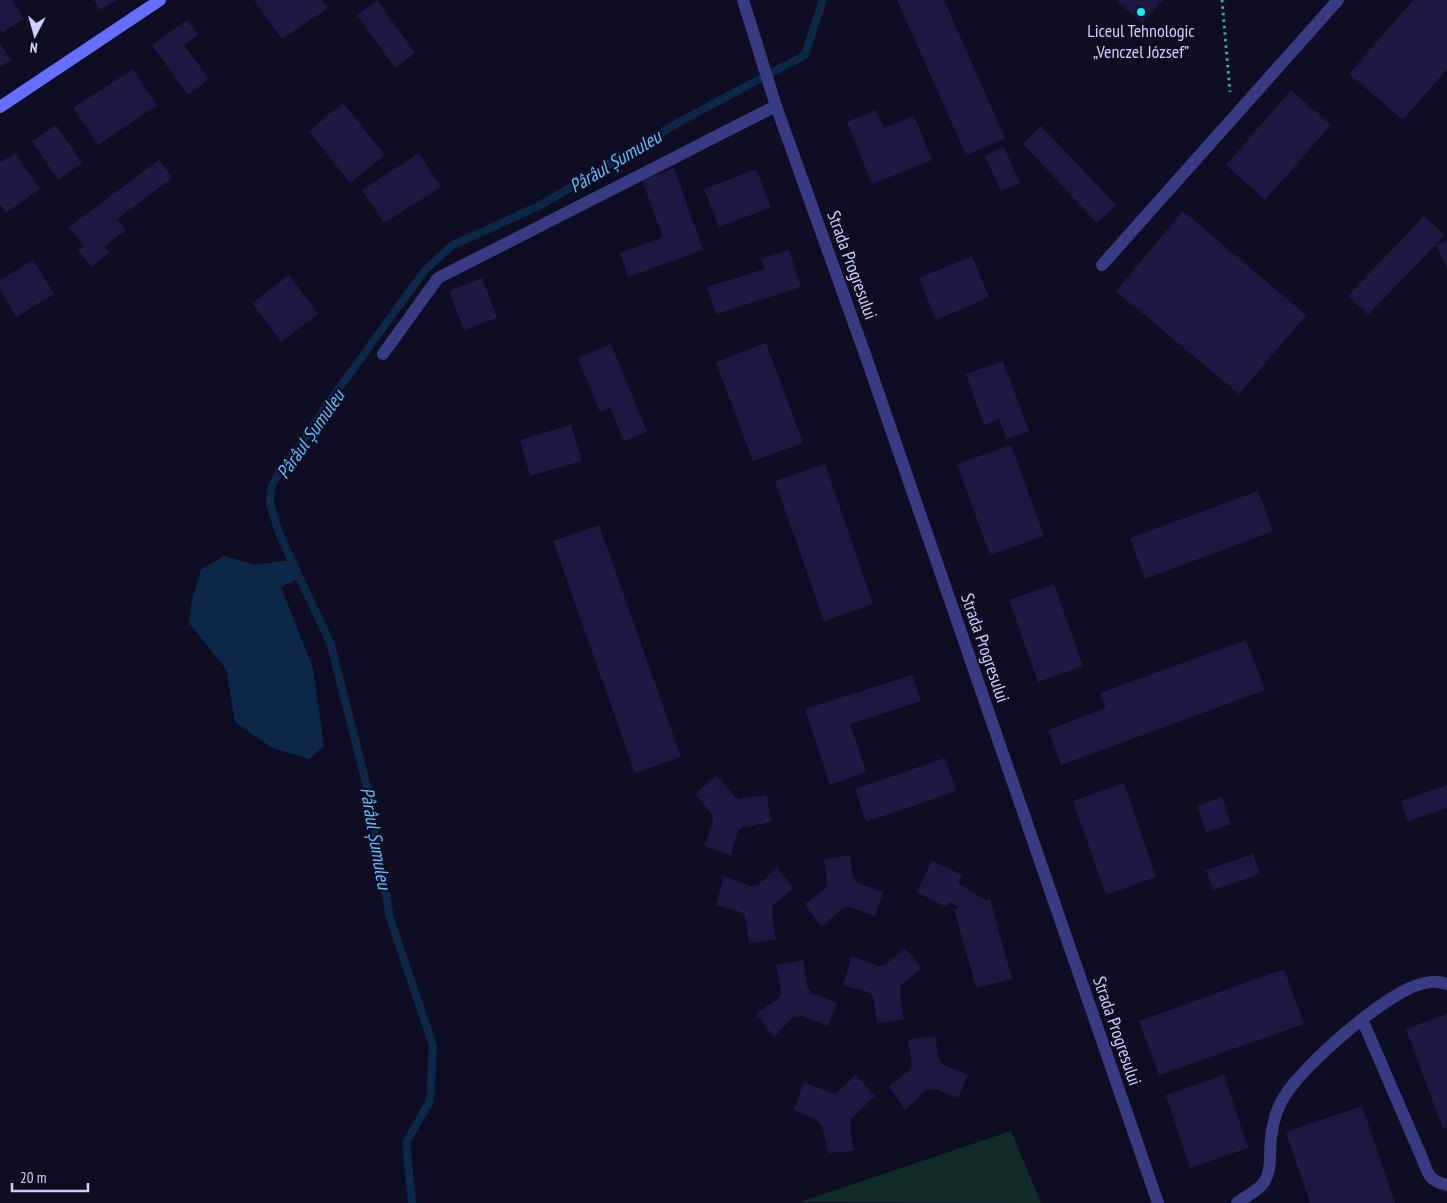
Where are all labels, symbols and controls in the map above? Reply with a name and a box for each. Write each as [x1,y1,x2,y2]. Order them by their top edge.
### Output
marker: Liceul Tehnologic „Venczel József” [1135,6,1147,18]
north arrow [10,10,60,60]
place label: Liceul Tehnologic „Venczel József” [1087,19,1195,63]
text: N [29,39,38,57]
water label: Pârâul Șumuleu [565,123,667,198]
street label: Strada Progresului [822,207,883,322]
water label: Pârâul Șumuleu [271,383,350,483]
street label: Strada Progresului [956,590,1015,705]
water label: Pârâul Șumuleu [355,785,397,893]
street label: Strada Progresului [1088,973,1147,1088]
scale bar [12,1160,89,1192]
text: 20 m [20,1168,46,1187]

